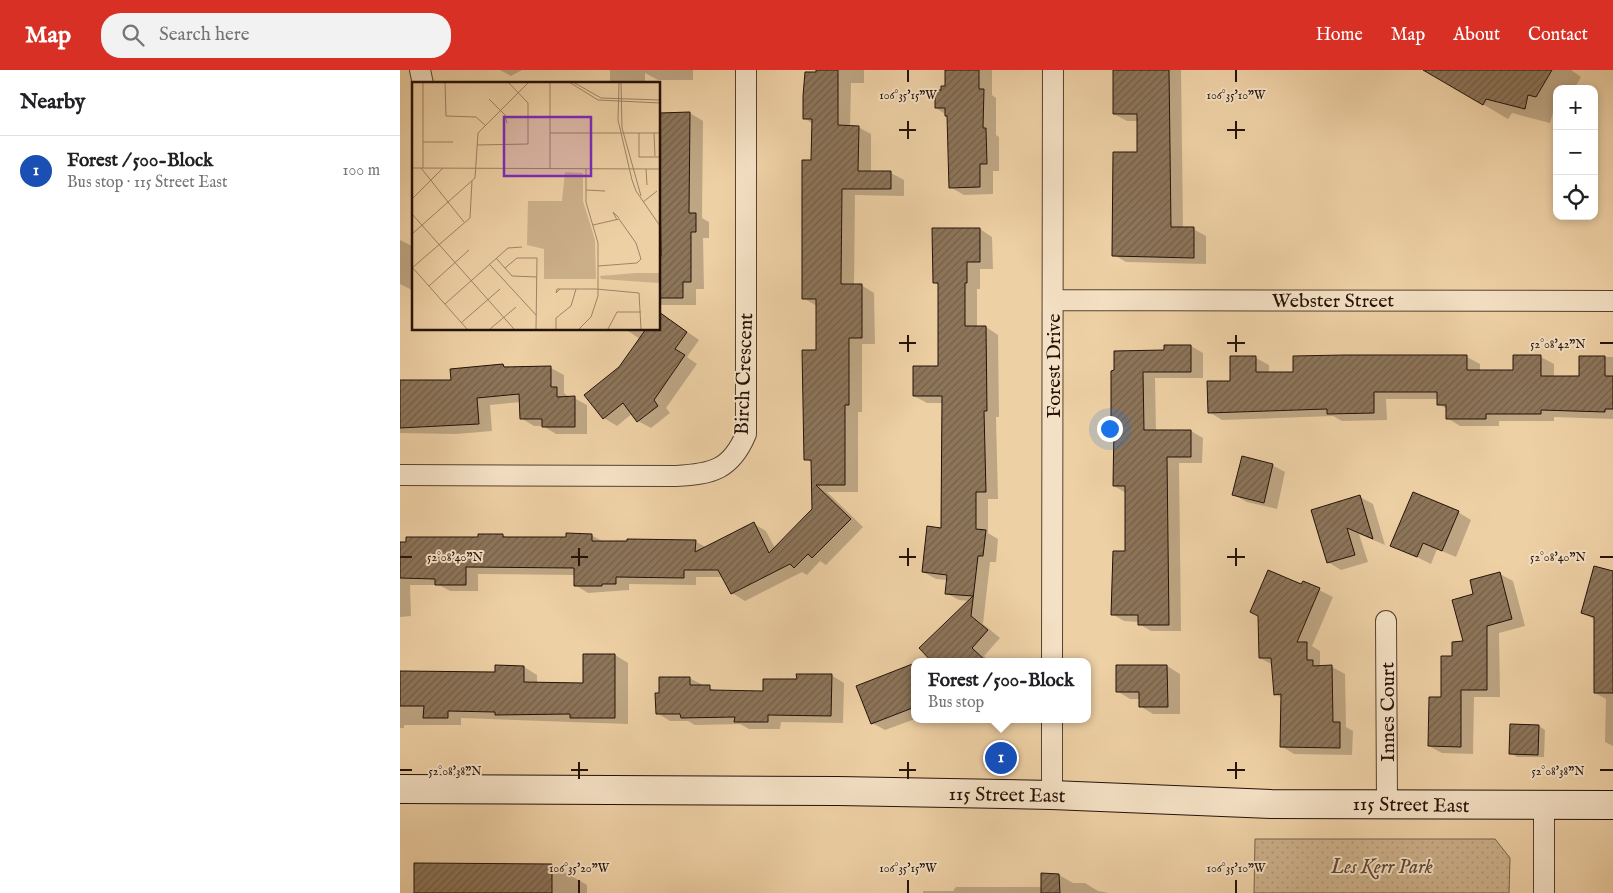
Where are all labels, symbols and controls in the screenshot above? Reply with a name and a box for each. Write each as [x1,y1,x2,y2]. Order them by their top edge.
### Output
search box [101,13,451,58]
text: Map [25,20,71,51]
icon: search [119,21,147,49]
text: Search here [159,23,250,47]
text: Home [1316,24,1363,47]
text: Map [1391,24,1425,47]
text: About [1453,24,1500,47]
text: Contact [1528,24,1588,47]
inset map [412,82,660,330]
map controls [1553,85,1598,220]
button: + [1553,85,1598,130]
text: 106°35'15"W [879,88,937,103]
text: 106°35'10"W [1206,88,1266,103]
text: Nearby [20,89,85,116]
button: − [1553,130,1598,175]
text: Forest / 500-Block [67,149,213,173]
text: 1 [33,161,39,181]
text: 100 m [343,161,380,181]
text: Bus stop · 115 Street East [67,173,227,193]
button: locate [1553,175,1598,220]
street label: Webster Street [1272,289,1394,314]
street label: Birch Crescent [730,312,759,436]
street label: Forest Drive [1042,314,1067,418]
text: 52°08'42"N [1530,337,1586,352]
your location [1097,416,1123,442]
text: 52°08'40"N [427,550,483,565]
text: 52°08'40"N [1530,550,1586,565]
popup [911,658,1091,723]
street label: Innes Court [1376,662,1401,762]
text: Forest / 500-Block [928,669,1074,693]
text: Bus stop [928,693,984,713]
pin: 1 [985,739,1017,777]
text: 52°08'38"N [428,764,482,779]
text: 52°08'38"N [1531,764,1585,779]
street label: 115 Street East [948,782,1066,809]
street label: 115 Street East [1352,792,1470,819]
park label: Les Kerr Park [1330,855,1433,880]
text: 106°35'20"W [549,861,610,876]
text: 106°35'15"W [879,861,937,876]
text: 106°35'10"W [1206,861,1266,876]

